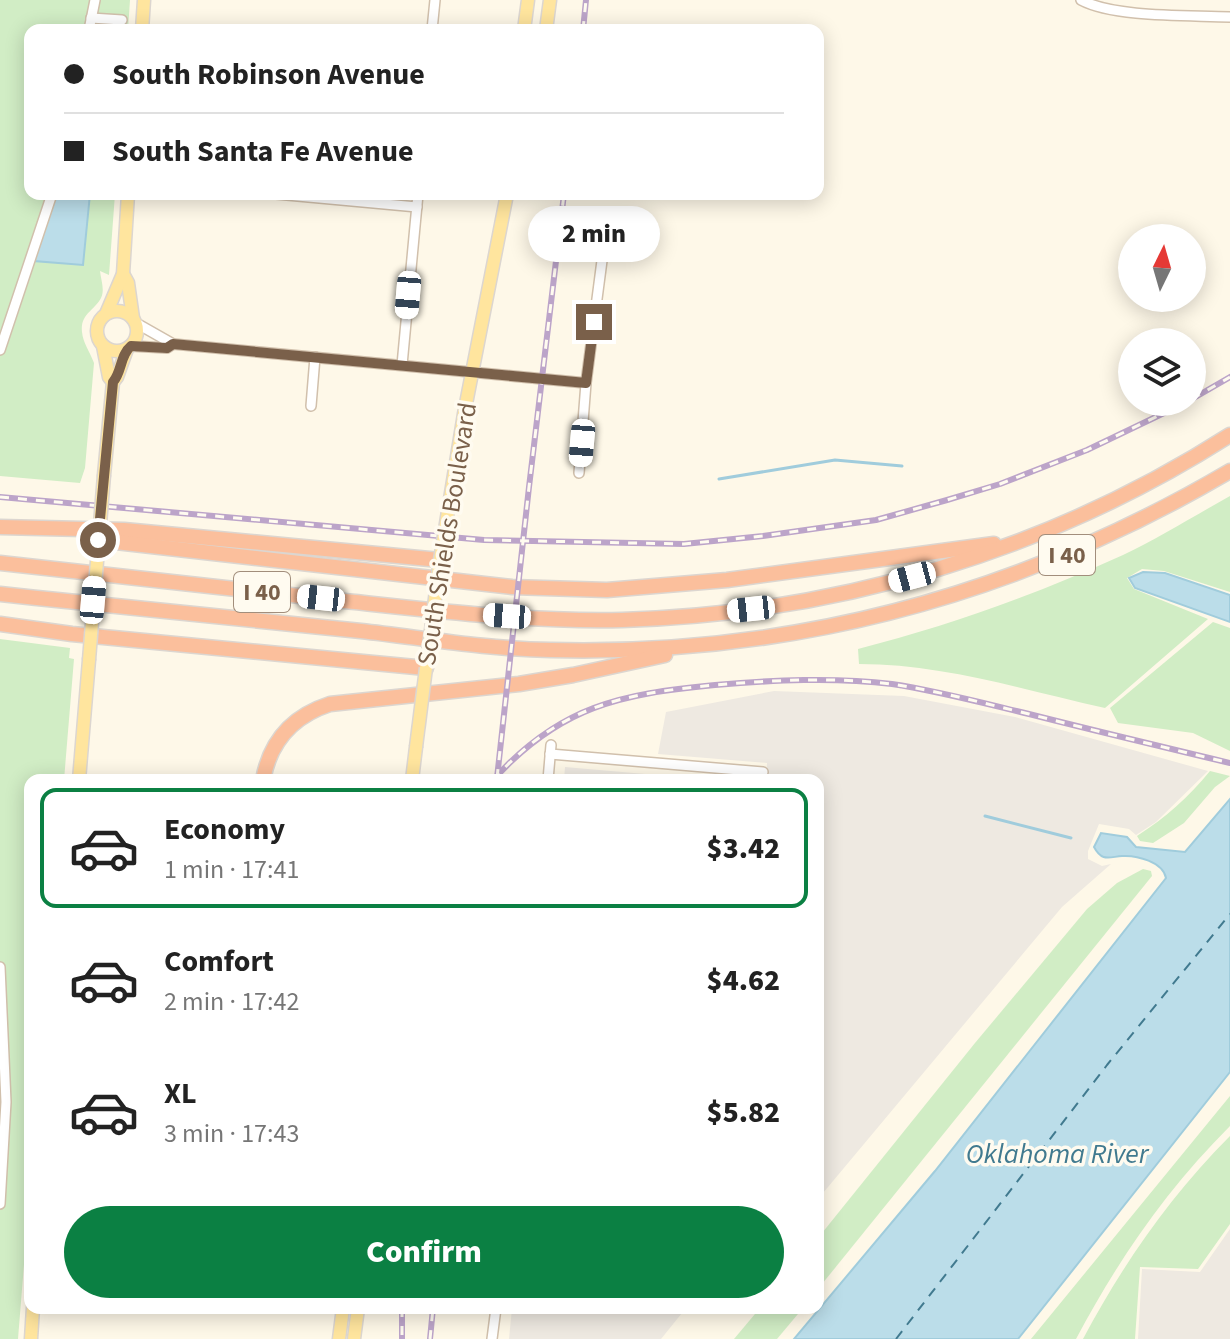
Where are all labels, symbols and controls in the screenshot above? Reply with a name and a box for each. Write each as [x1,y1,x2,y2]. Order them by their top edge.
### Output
text: South Robinson Avenue [112,53,425,96]
text: South Santa Fe Avenue [112,130,413,173]
callout: 2 min [528,206,660,262]
text: 2 min [562,215,626,252]
north arrow [1118,224,1206,312]
map controls [1118,224,1206,416]
car [394,270,422,320]
route end [576,304,612,340]
button: layers [1118,328,1206,416]
street label: South Shields Boulevard [408,400,486,668]
car [568,418,596,468]
route start [80,522,116,558]
road number: I 40 [1039,535,1095,575]
car [886,559,938,595]
road number: I 40 [234,572,290,612]
car [79,575,107,625]
car [296,584,346,612]
car [726,595,776,623]
car [482,602,532,630]
text: Economy [164,808,285,851]
icon: car [68,812,140,884]
text: $3.42 [707,827,780,870]
text: 1 min · 17:41 [164,851,299,888]
text: Comfort [164,940,274,983]
icon: car [68,944,140,1016]
text: $4.62 [707,959,780,1002]
text: 2 min · 17:42 [164,983,299,1020]
text: XL [164,1072,197,1115]
icon: car [68,1076,140,1148]
text: $5.82 [707,1091,780,1134]
text: 3 min · 17:43 [164,1115,299,1152]
water label: Oklahoma River [966,1134,1150,1174]
button: Confirm [64,1206,784,1298]

